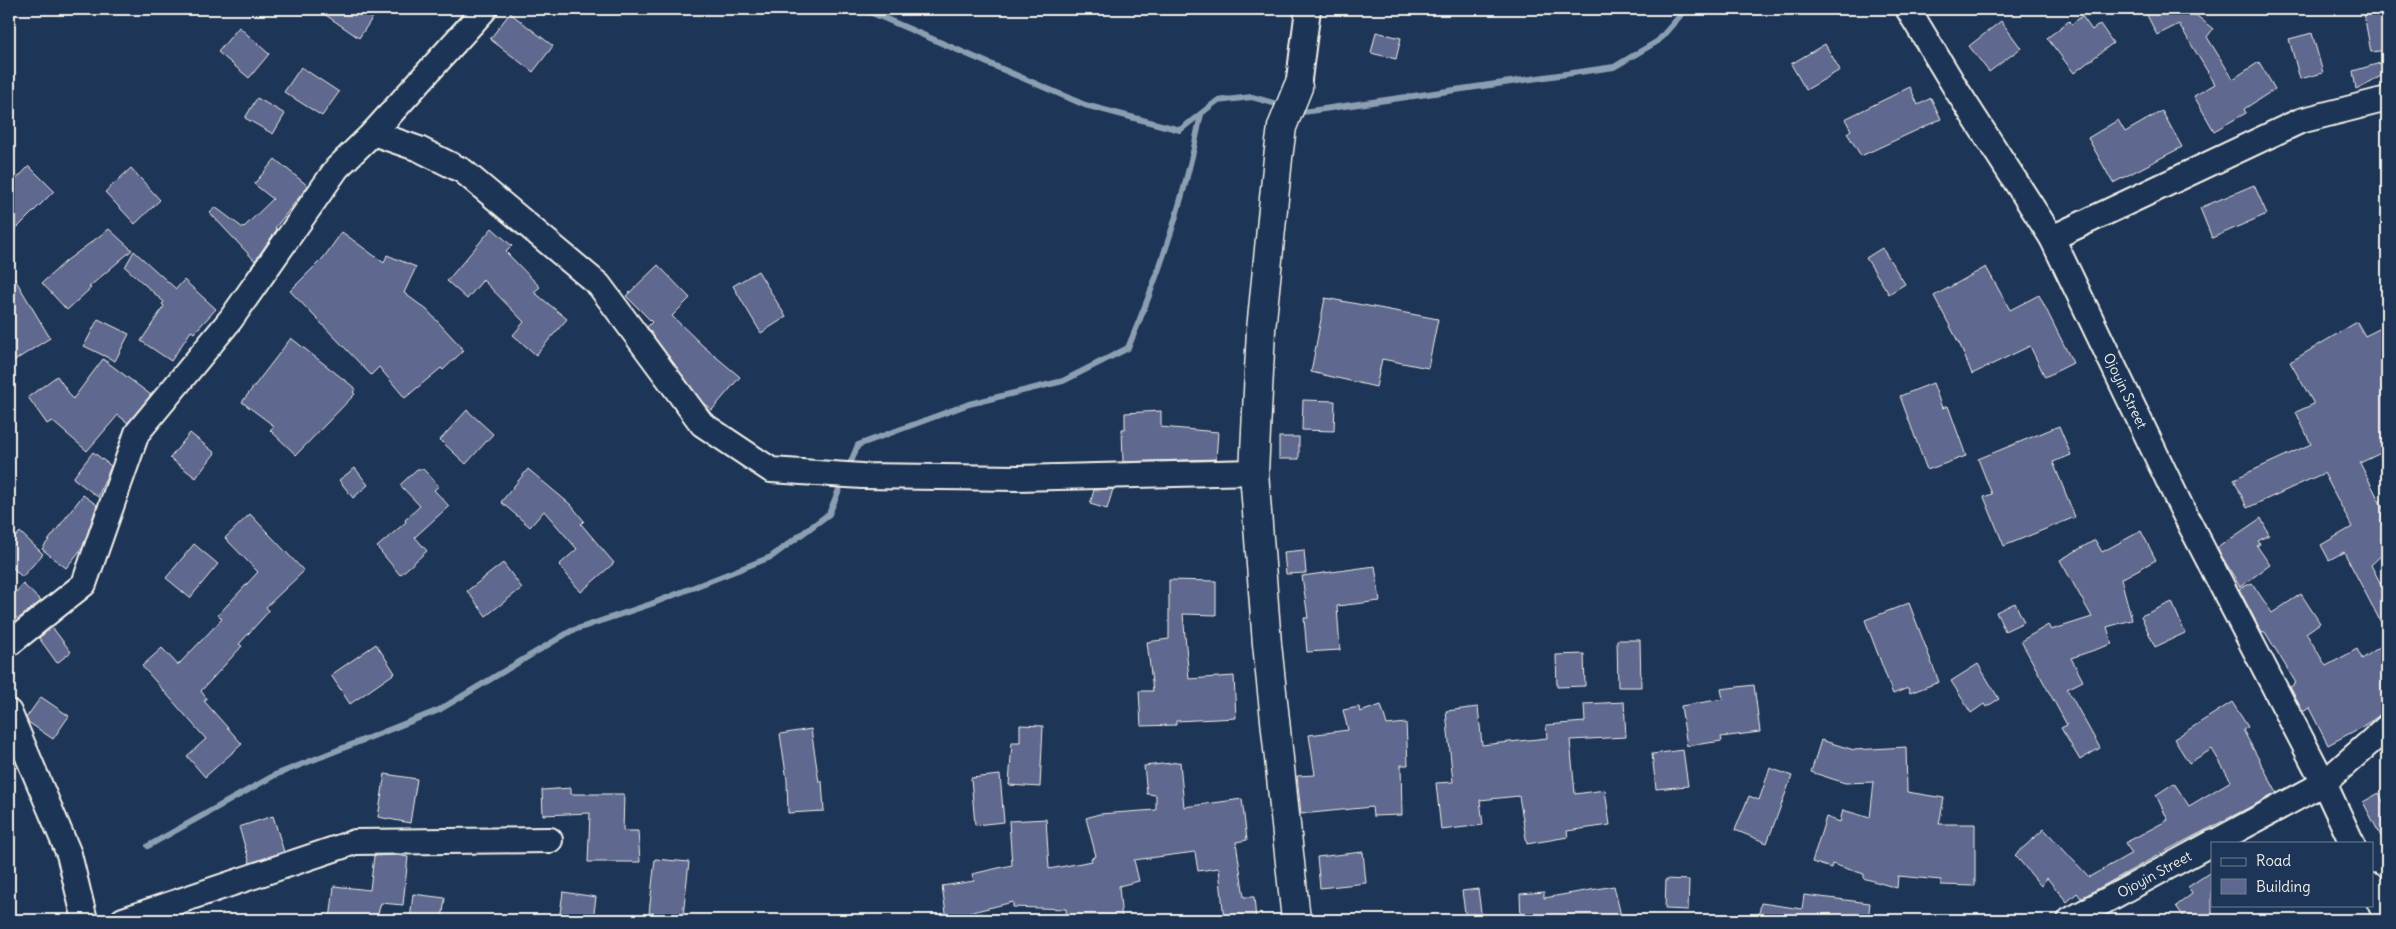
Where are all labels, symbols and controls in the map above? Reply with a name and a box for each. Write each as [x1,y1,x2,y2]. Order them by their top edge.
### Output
street label: Ojoyin Street [2099,350,2151,432]
legend [2211,842,2374,906]
street label: Ojoyin Street [2114,847,2195,902]
text: Road [2256,851,2291,870]
text: Building [2256,877,2311,896]

